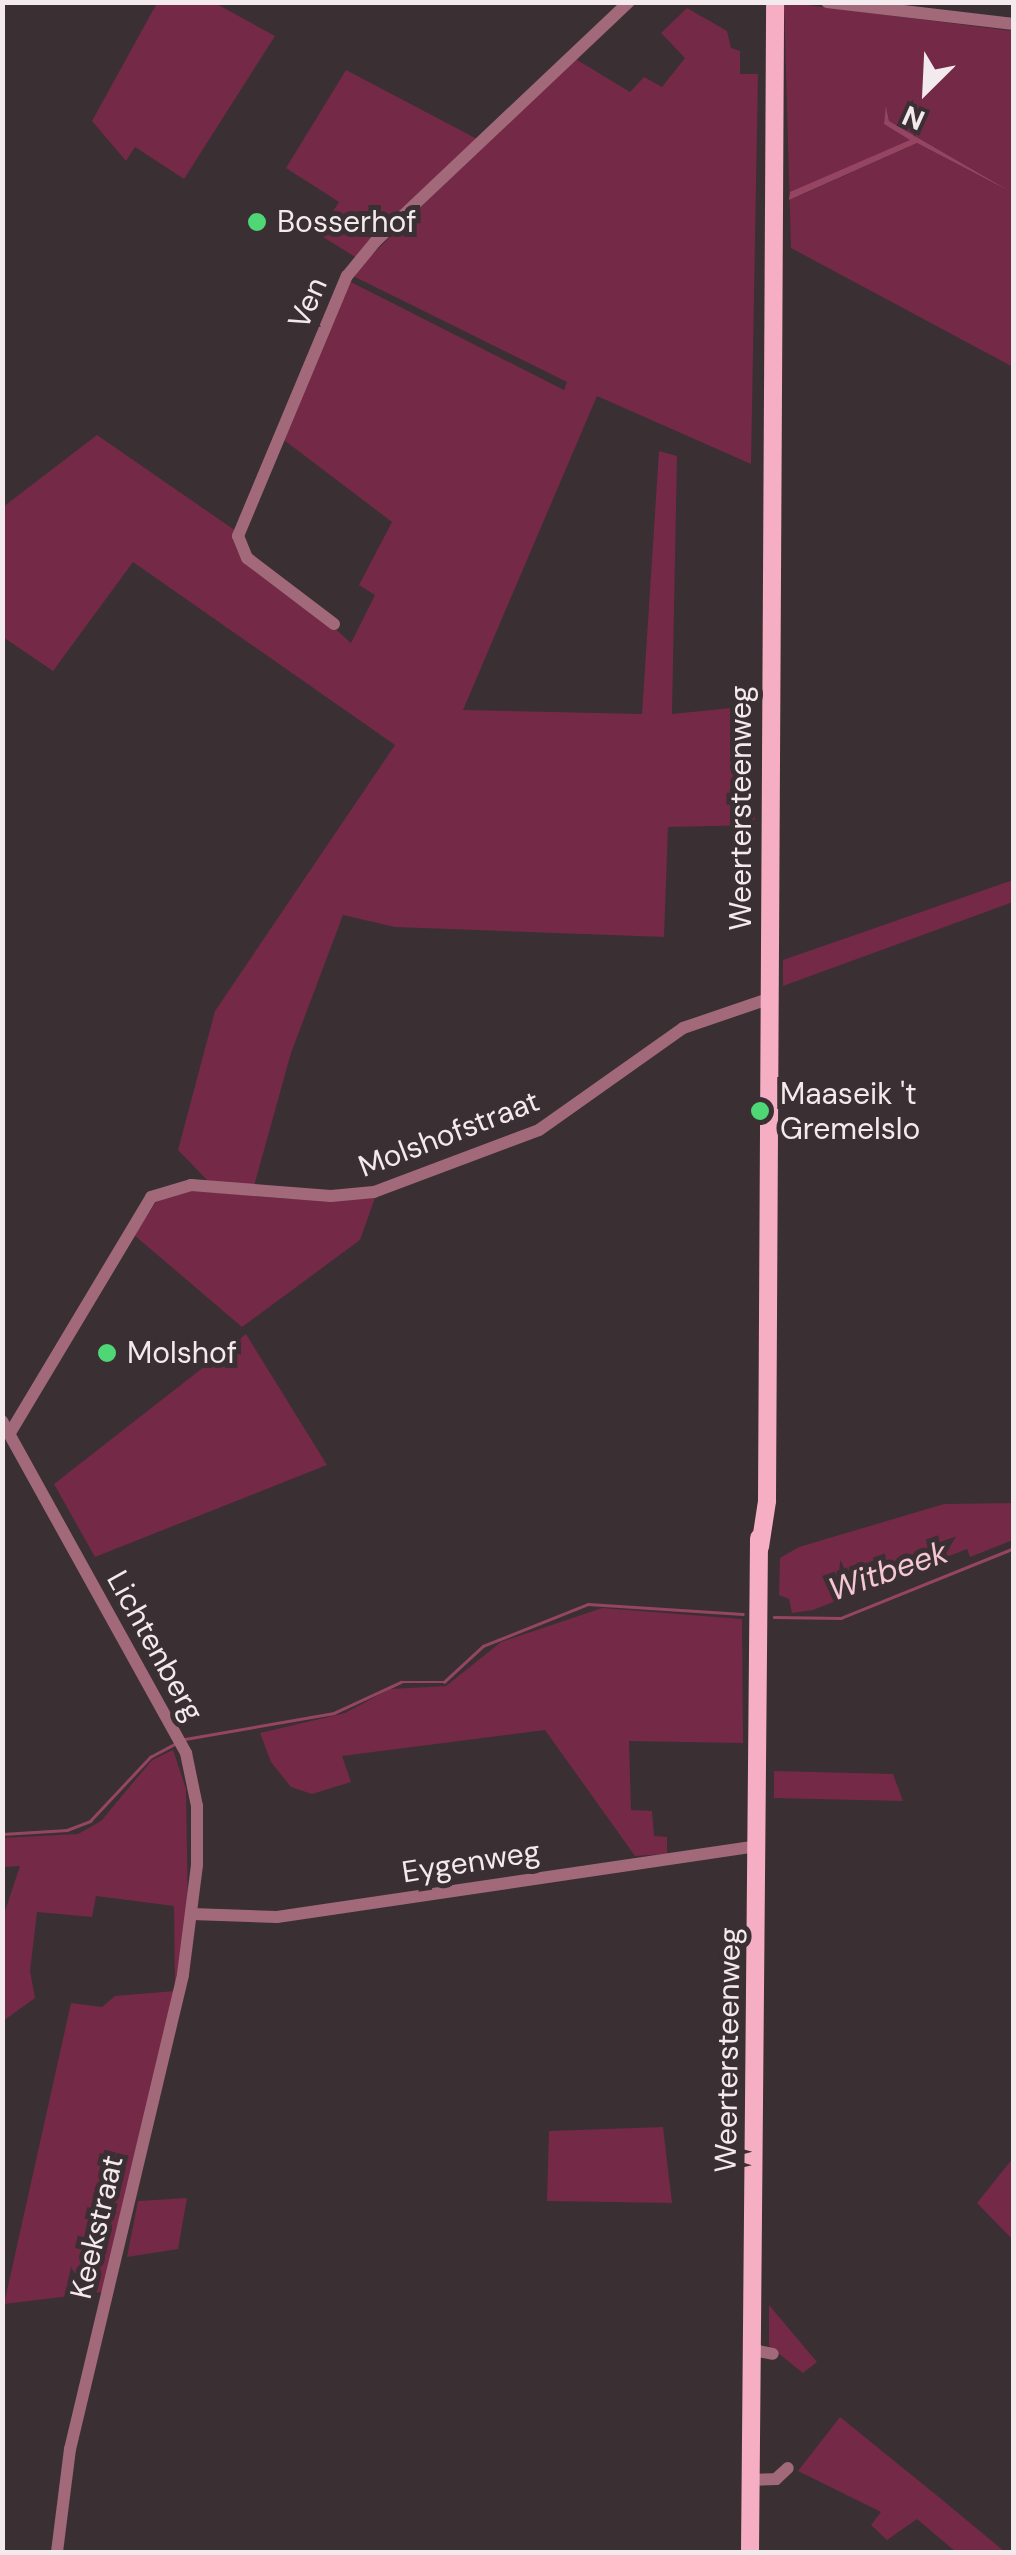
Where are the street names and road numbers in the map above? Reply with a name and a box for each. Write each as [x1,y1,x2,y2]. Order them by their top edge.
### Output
street label: Ven [281,272,335,334]
street label: Weertersteenweg [723,685,759,931]
street label: Molshofstraat [354,1083,544,1185]
street label: Lichtenberg [99,1565,211,1727]
street label: Eygenweg [399,1833,543,1891]
street label: Weertersteenweg [708,1927,748,2173]
street label: Keekstraat [63,2152,131,2302]

